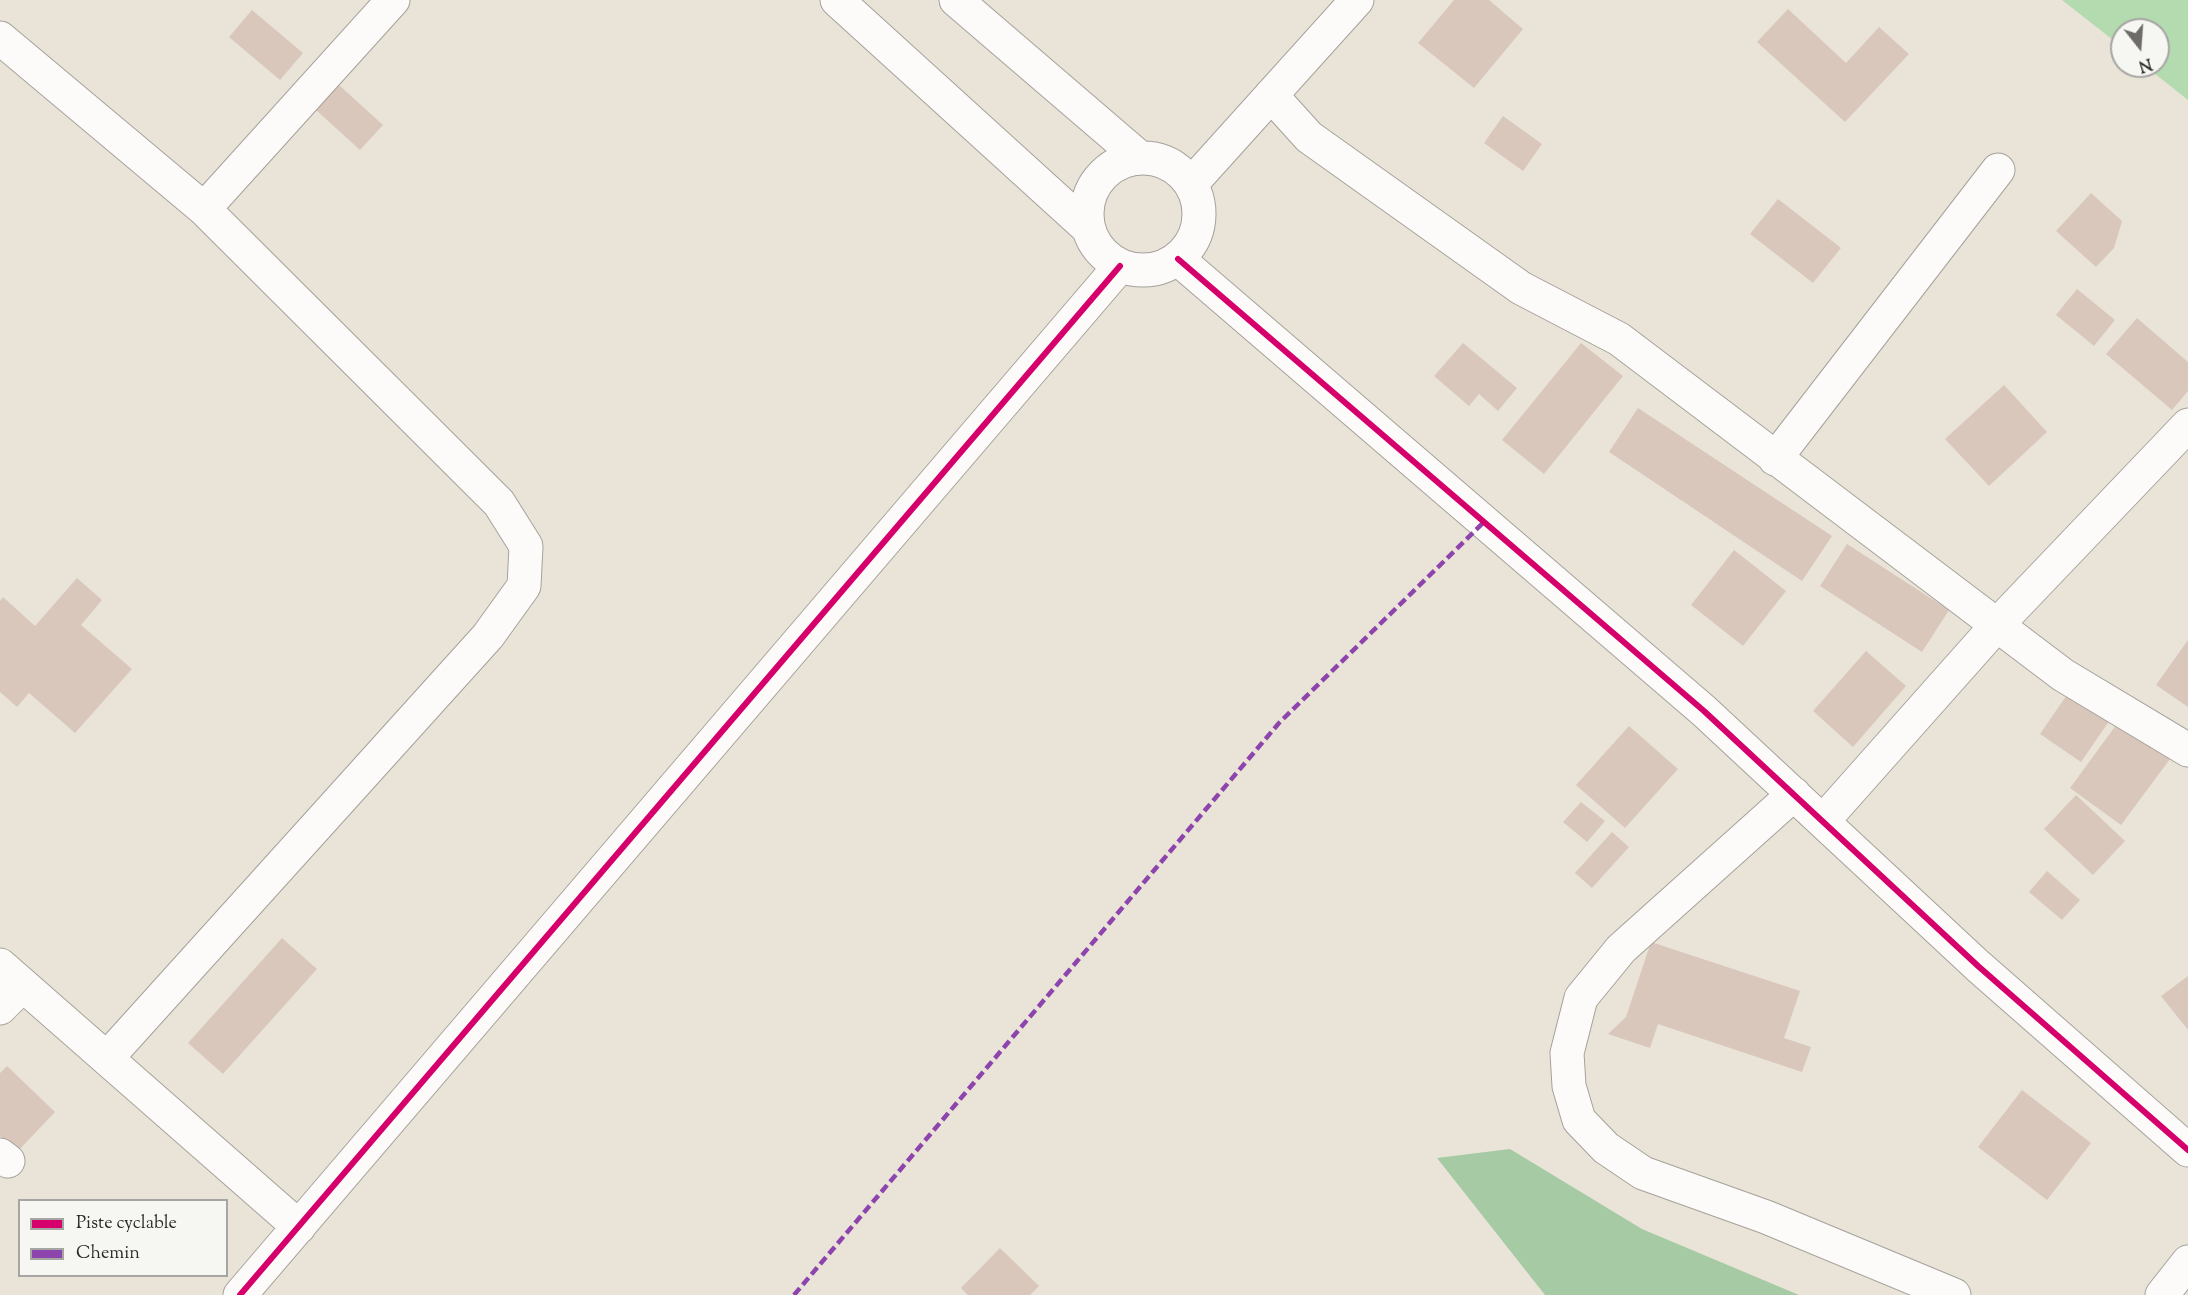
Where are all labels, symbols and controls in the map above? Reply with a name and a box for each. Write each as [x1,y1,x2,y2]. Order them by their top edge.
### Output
north arrow [2110,18,2170,78]
text: N [2135,51,2154,77]
legend [18,1199,228,1277]
text: Piste cyclable [76,1211,177,1237]
text: Chemin [76,1241,140,1267]

